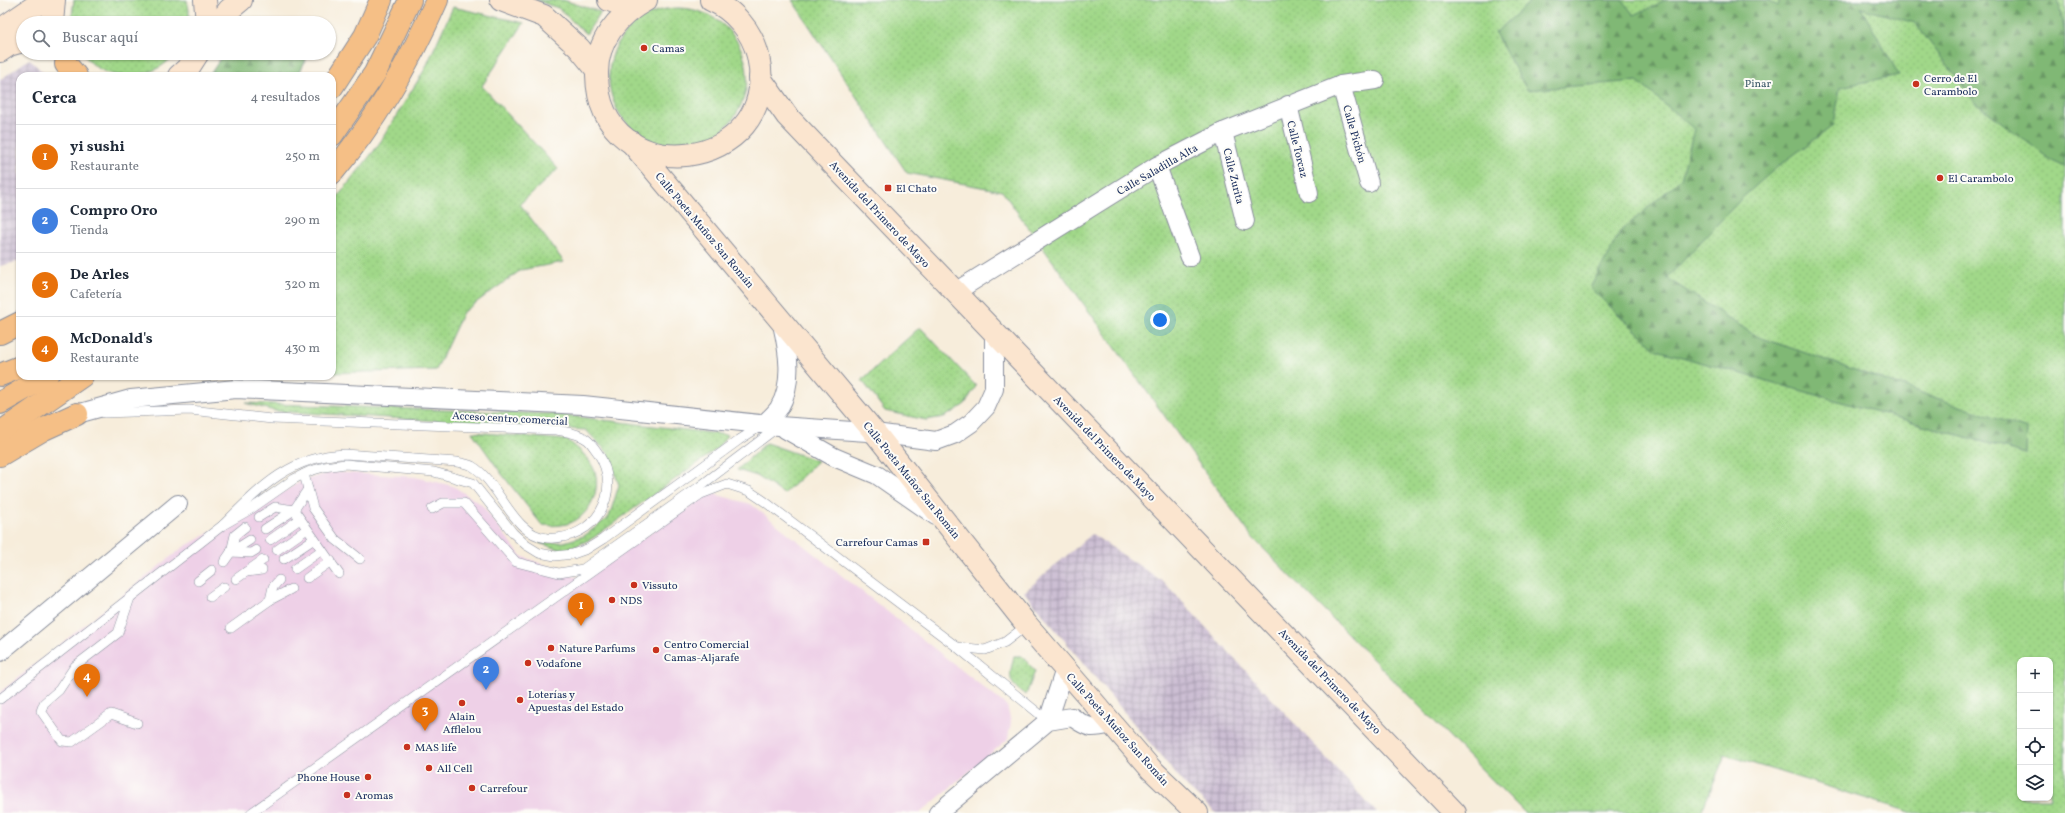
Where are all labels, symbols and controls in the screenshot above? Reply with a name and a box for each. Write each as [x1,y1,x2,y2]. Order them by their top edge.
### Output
search box [16,16,336,60]
icon: search [30,27,52,49]
text: Buscar aquí [62,28,138,49]
place label: Camas [652,42,685,57]
marker: Camas [639,43,649,53]
place label: Cerro de El Carambolo [1924,72,1978,100]
park label: Pinar [1745,77,1772,92]
marker: Cerro de El Carambolo [1911,79,1921,89]
text: Cerca [32,87,77,110]
text: 4 resultados [250,89,320,107]
street label: Calle Pichón [1338,104,1369,166]
street label: Calle Torcaz [1282,119,1311,180]
text: yi sushi [70,137,125,158]
street label: Calle Saladilla Alta [1115,141,1201,200]
street label: Calle Zurita [1218,147,1247,206]
text: 1 [42,148,48,166]
text: 250 m [285,148,320,166]
text: Restaurante [70,158,139,176]
street label: Avenida del Primero de Mayo [825,158,933,272]
street label: Calle Poeta Muñoz San Román [651,170,757,292]
place label: El Carambolo [1948,172,2014,187]
marker: El Carambolo [1935,173,1945,183]
place label: El Chato [896,182,937,197]
marker: El Chato [883,183,893,193]
text: Compro Oro [70,201,158,222]
text: 2 [42,212,48,230]
text: 290 m [284,212,320,230]
text: Tienda [70,222,109,240]
text: De Arles [70,265,129,286]
text: 3 [42,276,48,294]
text: 320 m [285,276,320,294]
text: Cafetería [70,286,122,304]
your location [1150,310,1170,330]
text: McDonald's [70,329,153,350]
text: 4 [41,340,49,358]
text: 430 m [284,340,320,358]
text: Restaurante [70,350,139,368]
street label: Avenida del Primero de Mayo [1049,393,1158,505]
street label: Acceso centro comercial [452,409,568,430]
street label: Calle Poeta Muñoz San Román [859,419,963,543]
place label: Carrefour Camas [836,536,918,551]
marker: Carrefour Camas [921,537,931,547]
place label: Vissuto [642,579,678,594]
marker: Vissuto [629,580,639,590]
pin: 1 [568,593,594,626]
place label: NDS [620,594,642,609]
marker: NDS [607,595,617,605]
street label: Avenida del Primero de Mayo [1274,626,1383,738]
place label: Centro Comercial Camas-Aljarafe [664,638,749,666]
place label: Nature Parfums [559,642,636,657]
marker: Nature Parfums [546,643,556,653]
marker: Centro Comercial Camas-Aljarafe [651,645,661,655]
pin: 2 [473,657,499,690]
place label: Vodafone [536,657,581,672]
map controls [2017,657,2053,801]
button: + [2017,657,2053,693]
marker: Vodafone [523,658,533,668]
pin: 4 [74,664,100,697]
street label: Calle Poeta Muñoz San Román [1062,670,1172,790]
place label: Loterías y Apuestas del Estado [528,688,624,716]
button: − [2017,693,2053,729]
marker: Loterías y Apuestas del Estado [515,695,525,705]
pin: 3 [412,698,438,731]
marker: Alain Afflelou [457,698,467,708]
place label: Alain Afflelou [443,710,481,738]
button: locate [2017,729,2053,765]
place label: MAS life [415,741,457,756]
marker: MAS life [402,742,412,752]
place label: All Cell [437,762,473,777]
marker: All Cell [424,763,434,773]
button: layers [2017,765,2053,801]
place label: Phone House [297,771,360,786]
marker: Phone House [363,772,373,782]
place label: Carrefour [480,782,528,797]
marker: Carrefour [467,783,477,793]
place label: Aromas [355,789,393,804]
marker: Aromas [342,790,352,800]

